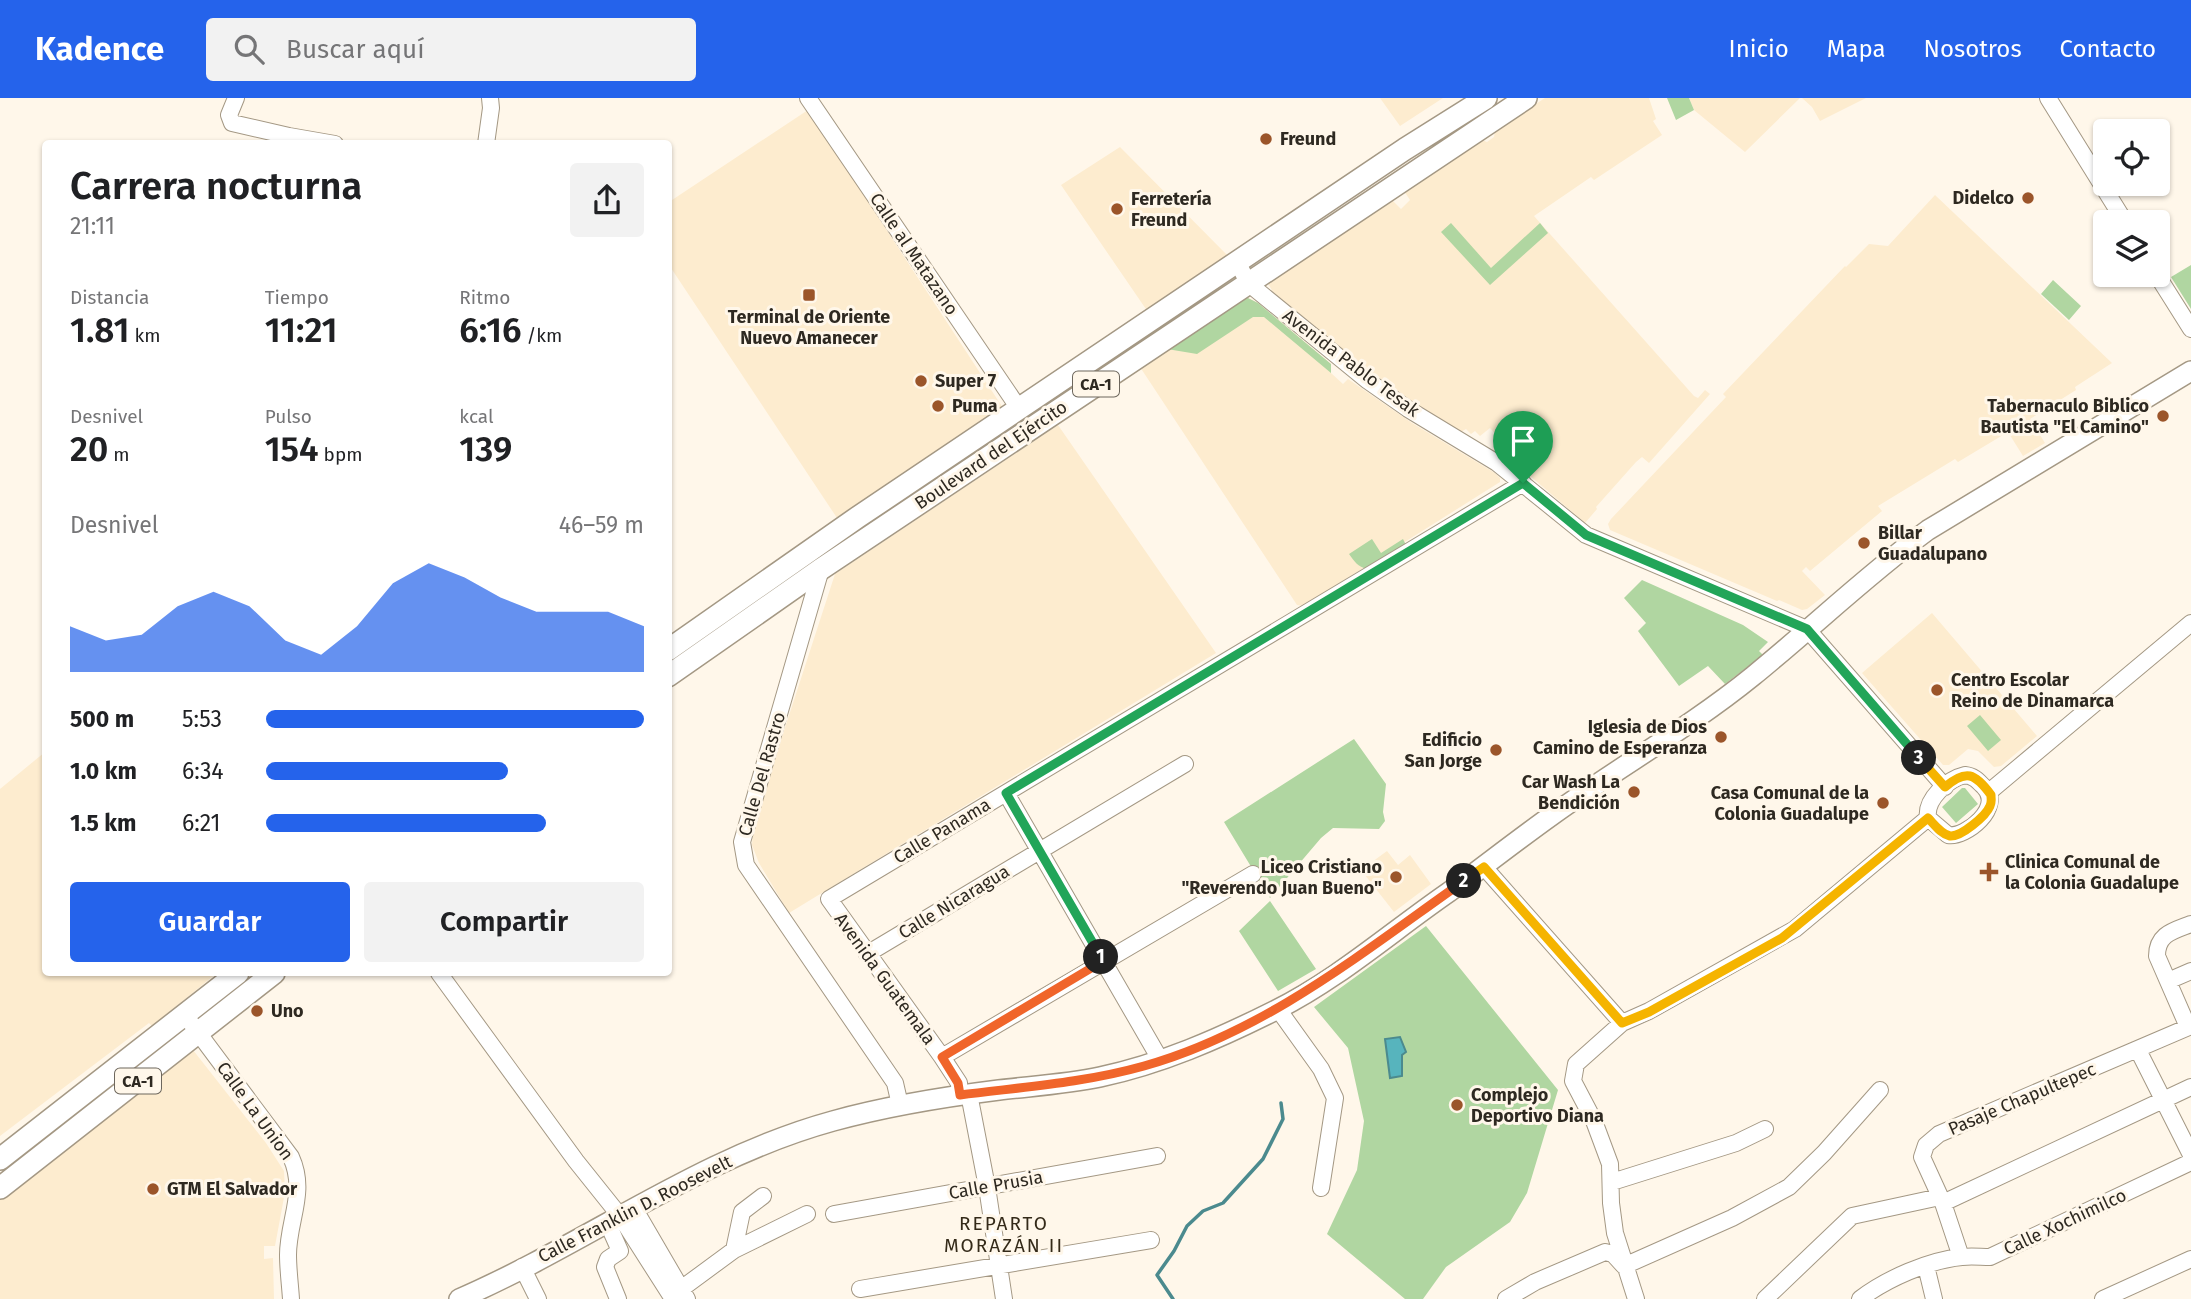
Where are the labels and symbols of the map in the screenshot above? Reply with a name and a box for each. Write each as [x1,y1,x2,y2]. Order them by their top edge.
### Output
place label: Freund [1280,128,1336,150]
marker: Freund [1258,131,1274,147]
place label: Didelco [1952,187,2014,209]
place label: Ferretería Freund [1131,188,1212,231]
street label: Calle al Matazano [865,189,963,319]
marker: Didelco [2020,190,2036,206]
marker: Ferretería Freund [1109,201,1125,217]
marker: Terminal de Oriente Nuevo Amanecer [801,287,817,303]
street label: Avenida Pablo Tesak [1278,304,1424,422]
place label: Terminal de Oriente Nuevo Amanecer [728,306,890,349]
place label: Super 7 [935,370,997,392]
road number: CA-1 [1073,372,1119,396]
marker: Super 7 [913,373,929,389]
place label: Puma [952,395,998,417]
place label: Tabernaculo Biblico Bautista "El Camino" [1980,395,2149,438]
street label: Boulevard del Ejército [911,396,1071,514]
marker: Puma [930,398,946,414]
marker: Tabernaculo Biblico Bautista "El Camino" [2155,408,2171,424]
pin [1493,411,1553,483]
place label: Billar Guadalupano [1878,522,1987,565]
marker: Billar Guadalupano [1856,535,1872,551]
place label: Centro Escolar Reino de Dinamarca [1951,669,2114,712]
marker: Centro Escolar Reino de Dinamarca [1929,682,1945,698]
street label: Calle Del Rastro [734,709,790,839]
place label: Iglesia de Dios Camino de Esperanza [1533,716,1707,759]
place label: Edificio San Jorge [1405,729,1482,772]
marker: Iglesia de Dios Camino de Esperanza [1713,729,1729,745]
pin: 3 [1902,740,1937,776]
marker: Edificio San Jorge [1488,742,1504,758]
place label: Car Wash La Bendición [1522,771,1620,814]
place label: Casa Comunal de la Colonia Guadalupe [1711,782,1869,825]
marker: Car Wash La Bendición [1626,784,1642,800]
street label: Calle Panama [889,793,995,869]
marker: Casa Comunal de la Colonia Guadalupe [1875,795,1891,811]
place label: Clinica Comunal de la Colonia Guadalupe [2005,851,2179,894]
place label: Liceo Cristiano "Reverendo Juan Bueno" [1181,856,1382,899]
street label: Calle Nicaragua [895,860,1013,944]
marker: Clinica Comunal de la Colonia Guadalupe [1979,862,1999,882]
pin: 2 [1446,864,1482,898]
marker: Liceo Cristiano "Reverendo Juan Bueno" [1388,869,1404,885]
street label: Avenida Guatemala [830,909,940,1049]
pin: 1 [1084,940,1118,974]
place label: Uno [271,1000,304,1022]
marker: Uno [249,1003,265,1019]
street label: Calle La Union [212,1057,298,1165]
street label: Pasaje Chapultepec [1945,1058,2100,1140]
road number: CA-1 [115,1068,161,1093]
place label: Complejo Deportivo Diana [1471,1084,1604,1127]
marker: Complejo Deportivo Diana [1449,1097,1465,1113]
street label: Calle Franklin D. Roosevelt [534,1150,736,1268]
street label: Calle Prusia [947,1166,1045,1204]
place label: GTM El Salvador [167,1178,298,1200]
marker: GTM El Salvador [145,1181,161,1197]
street label: Calle Xochimilco [2000,1184,2130,1260]
district label: REPARTO MORAZÁN II [944,1212,1064,1257]

